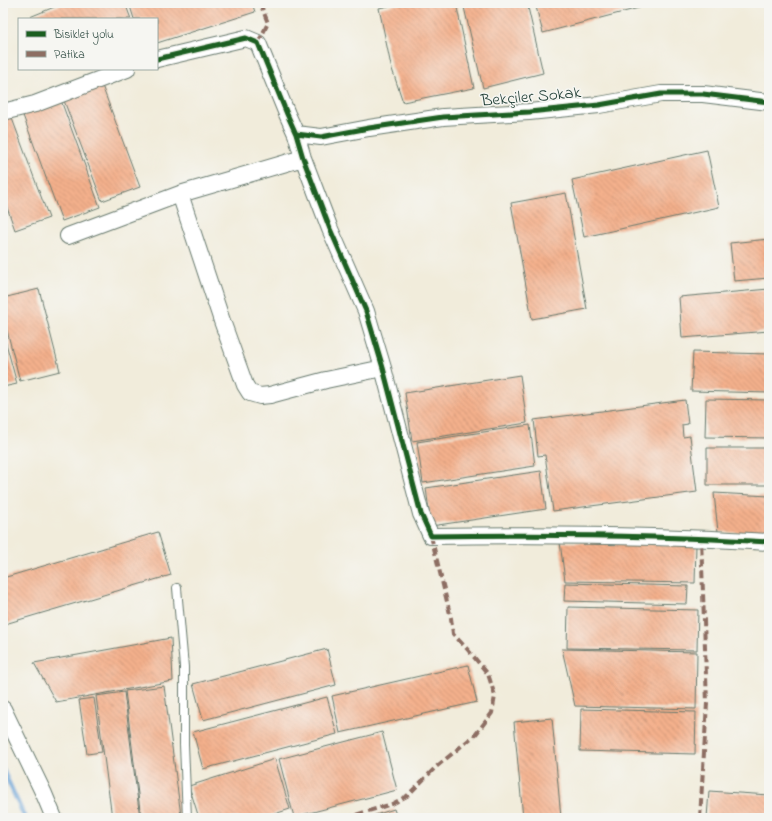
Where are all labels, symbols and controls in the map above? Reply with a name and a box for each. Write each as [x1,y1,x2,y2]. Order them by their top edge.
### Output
legend [18,18,158,70]
text: Bisiklet yolu [53,26,114,45]
text: Patika [54,46,85,64]
street label: Bekçiler Sokak [479,80,583,114]

